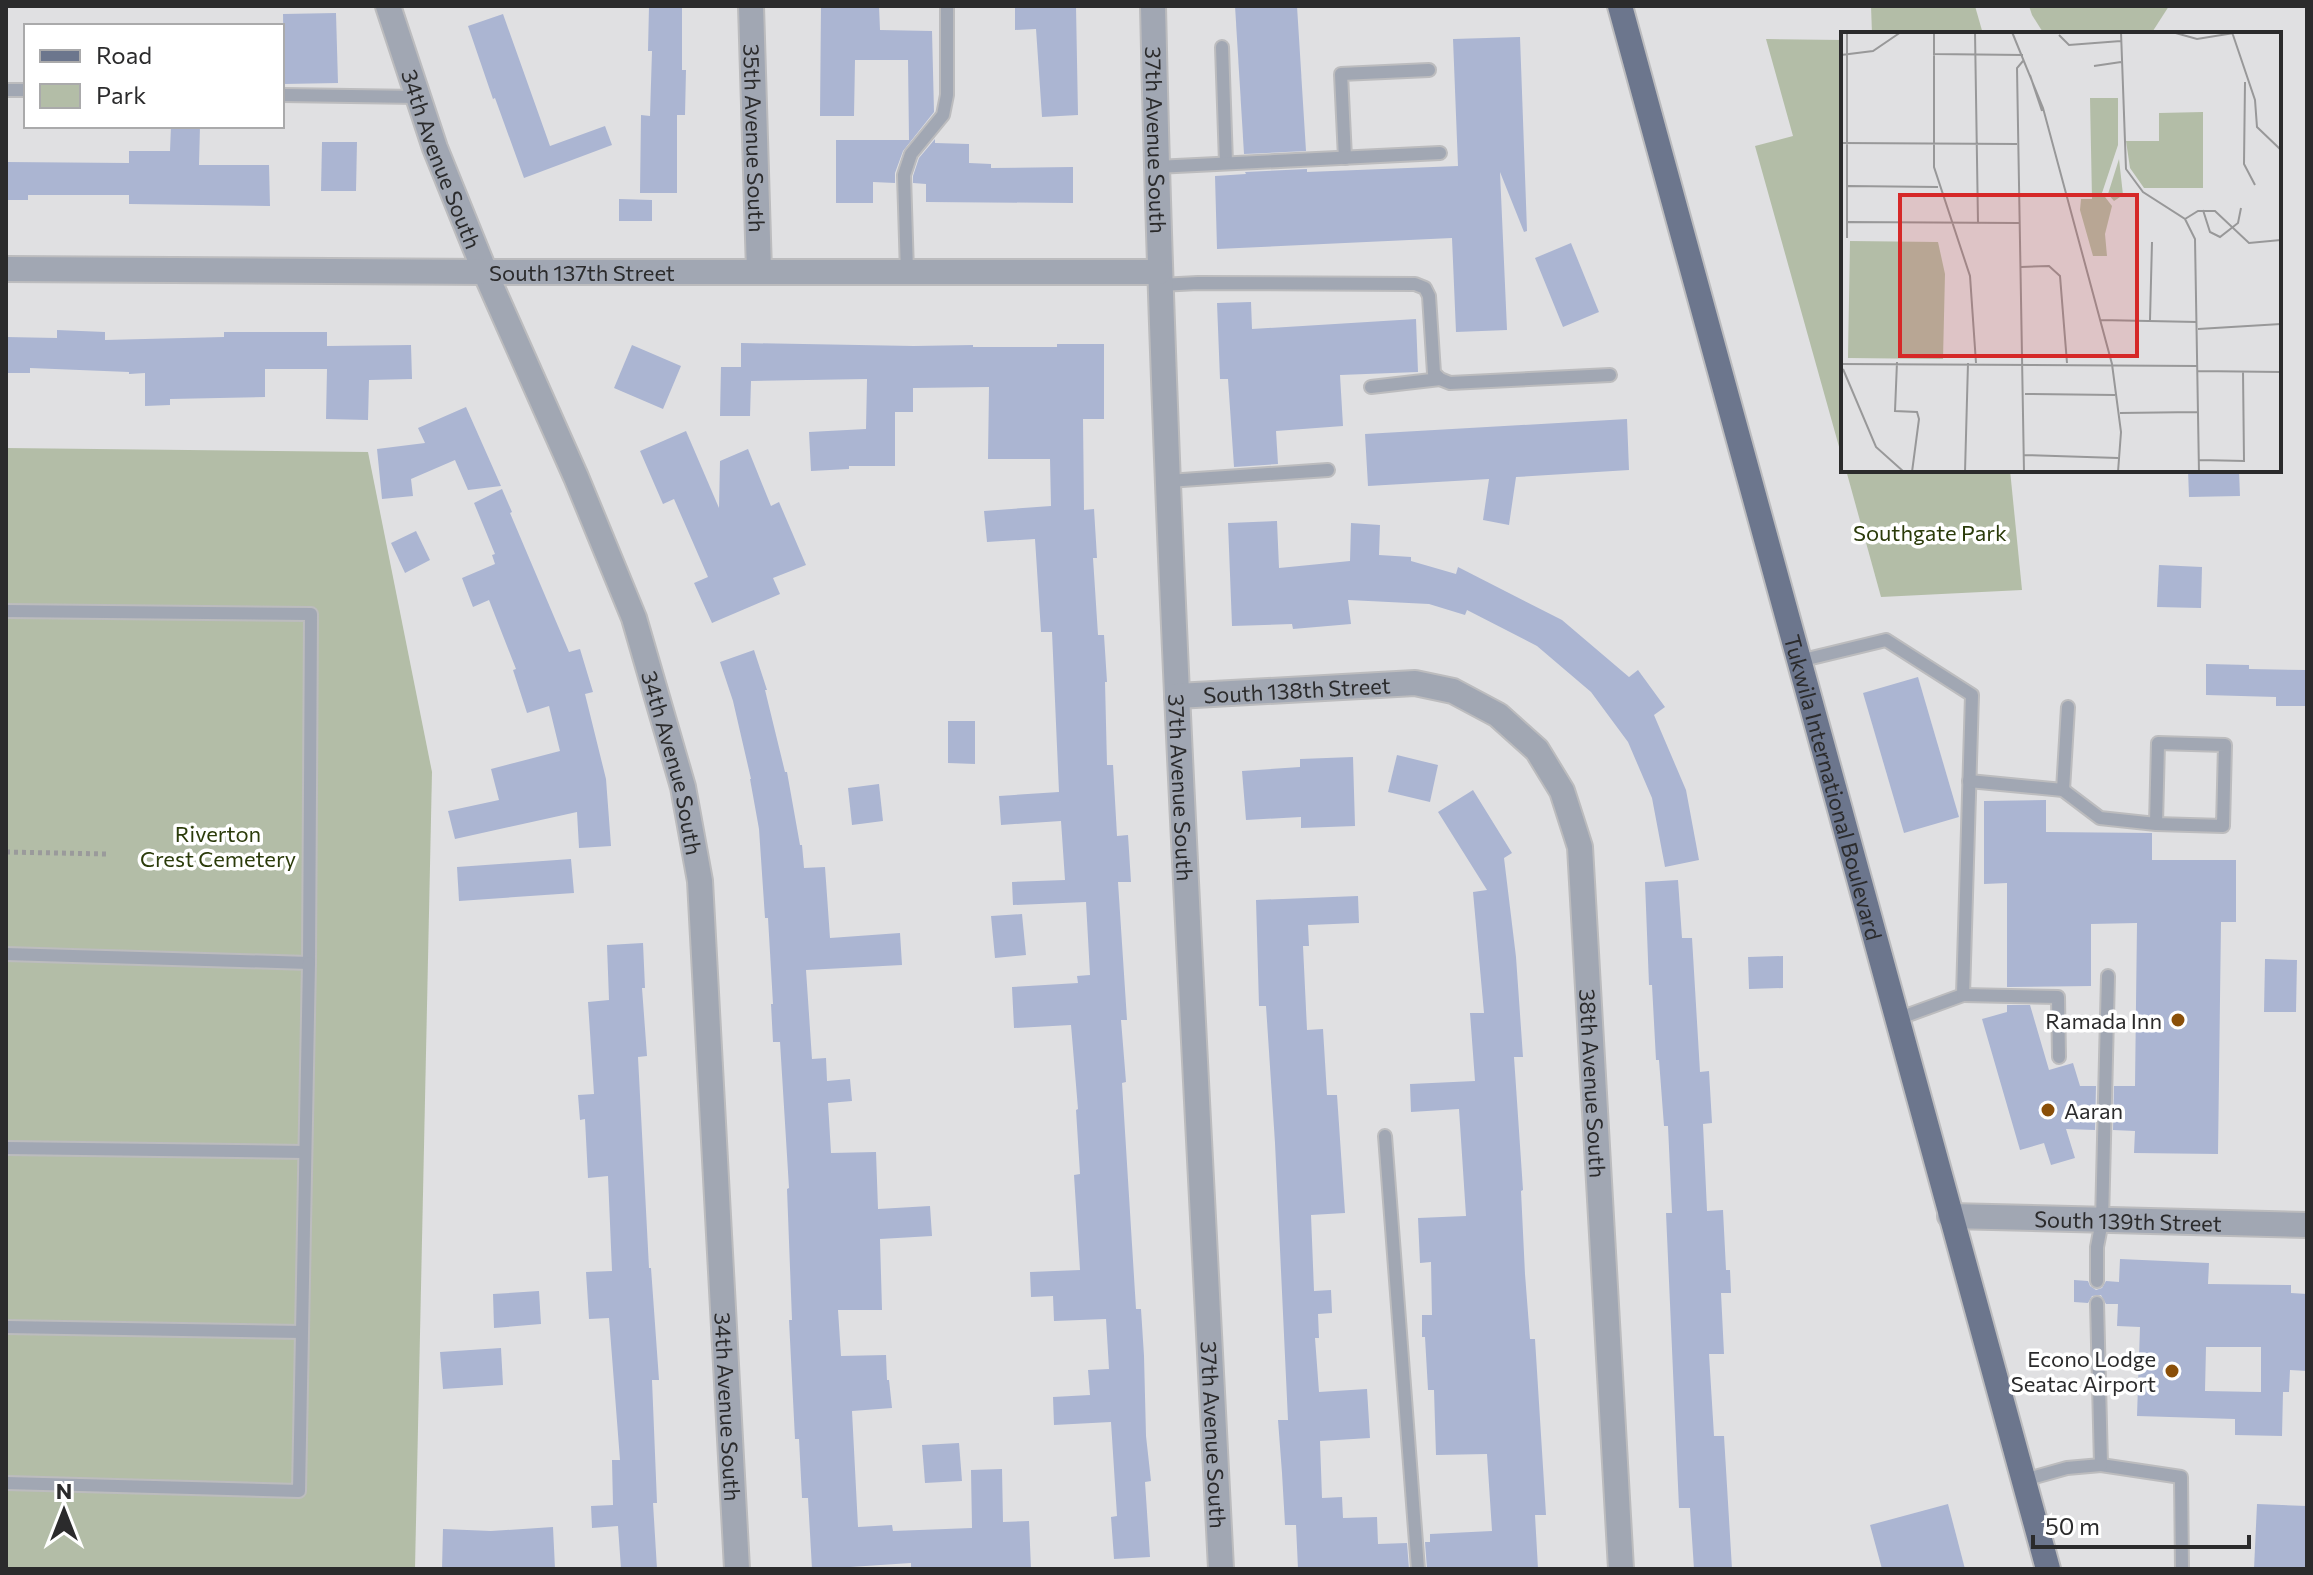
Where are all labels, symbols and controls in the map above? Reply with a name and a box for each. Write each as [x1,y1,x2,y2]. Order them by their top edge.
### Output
legend [24,24,284,128]
inset map [1841,32,2281,472]
text: Road [96,40,152,69]
street label: 35th Avenue South [739,43,771,233]
street label: 37th Avenue South [1140,46,1172,234]
street label: 34th Avenue South [396,66,488,252]
text: Park [96,80,146,109]
street label: South 137th Street [489,259,675,286]
park label: Southgate Park [1853,519,2007,546]
street label: Tukwila International Boulevard [1779,632,1889,943]
street label: 34th Avenue South [636,667,708,857]
street label: South 138th Street [1202,671,1391,708]
street label: 37th Avenue South [1164,693,1199,882]
park label: Riverton Crest Cemetery [140,820,296,872]
street label: 38th Avenue South [1575,988,1612,1178]
place label: Ramada Inn [2045,1007,2162,1034]
marker: Ramada Inn [2169,1011,2187,1029]
place label: Aaran [2064,1097,2123,1124]
marker: Aaran [2039,1101,2057,1119]
street label: South 139th Street [2034,1205,2222,1236]
street label: 34th Avenue South [710,1312,747,1502]
street label: 37th Avenue South [1196,1340,1232,1529]
place label: Econo Lodge Seatac Airport [2011,1345,2156,1397]
marker: Econo Lodge Seatac Airport [2163,1362,2181,1380]
north arrow [24,1471,104,1551]
text: N [56,1477,72,1504]
scale bar [2033,1499,2249,1549]
text: 50 m [2045,1511,2100,1540]

